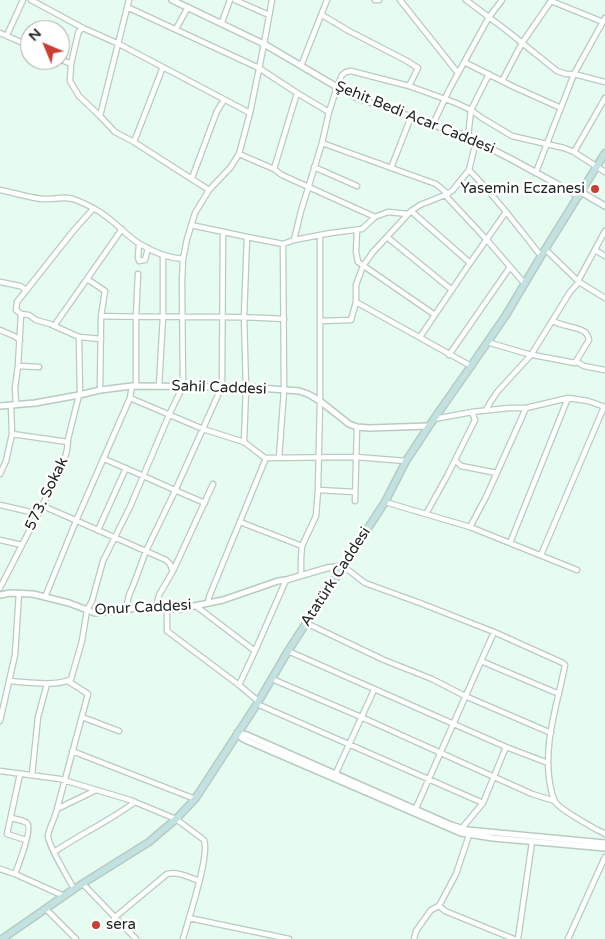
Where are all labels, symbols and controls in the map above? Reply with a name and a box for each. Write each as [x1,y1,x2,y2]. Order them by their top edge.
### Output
north arrow [20,20,70,70]
text: N [25,25,45,45]
street label: Şehit Bedi Acar Caddesi [333,78,497,158]
place label: Yasemin Eczanesi [460,180,585,198]
marker: Yasemin Eczanesi [589,183,601,195]
street label: Sahil Caddesi [171,377,267,399]
street label: 573. Sokak [22,455,72,533]
street label: Atatürk Caddesi [297,524,375,630]
street label: Onur Caddesi [94,596,192,620]
place label: sera [106,916,136,934]
marker: sera [90,919,102,931]

